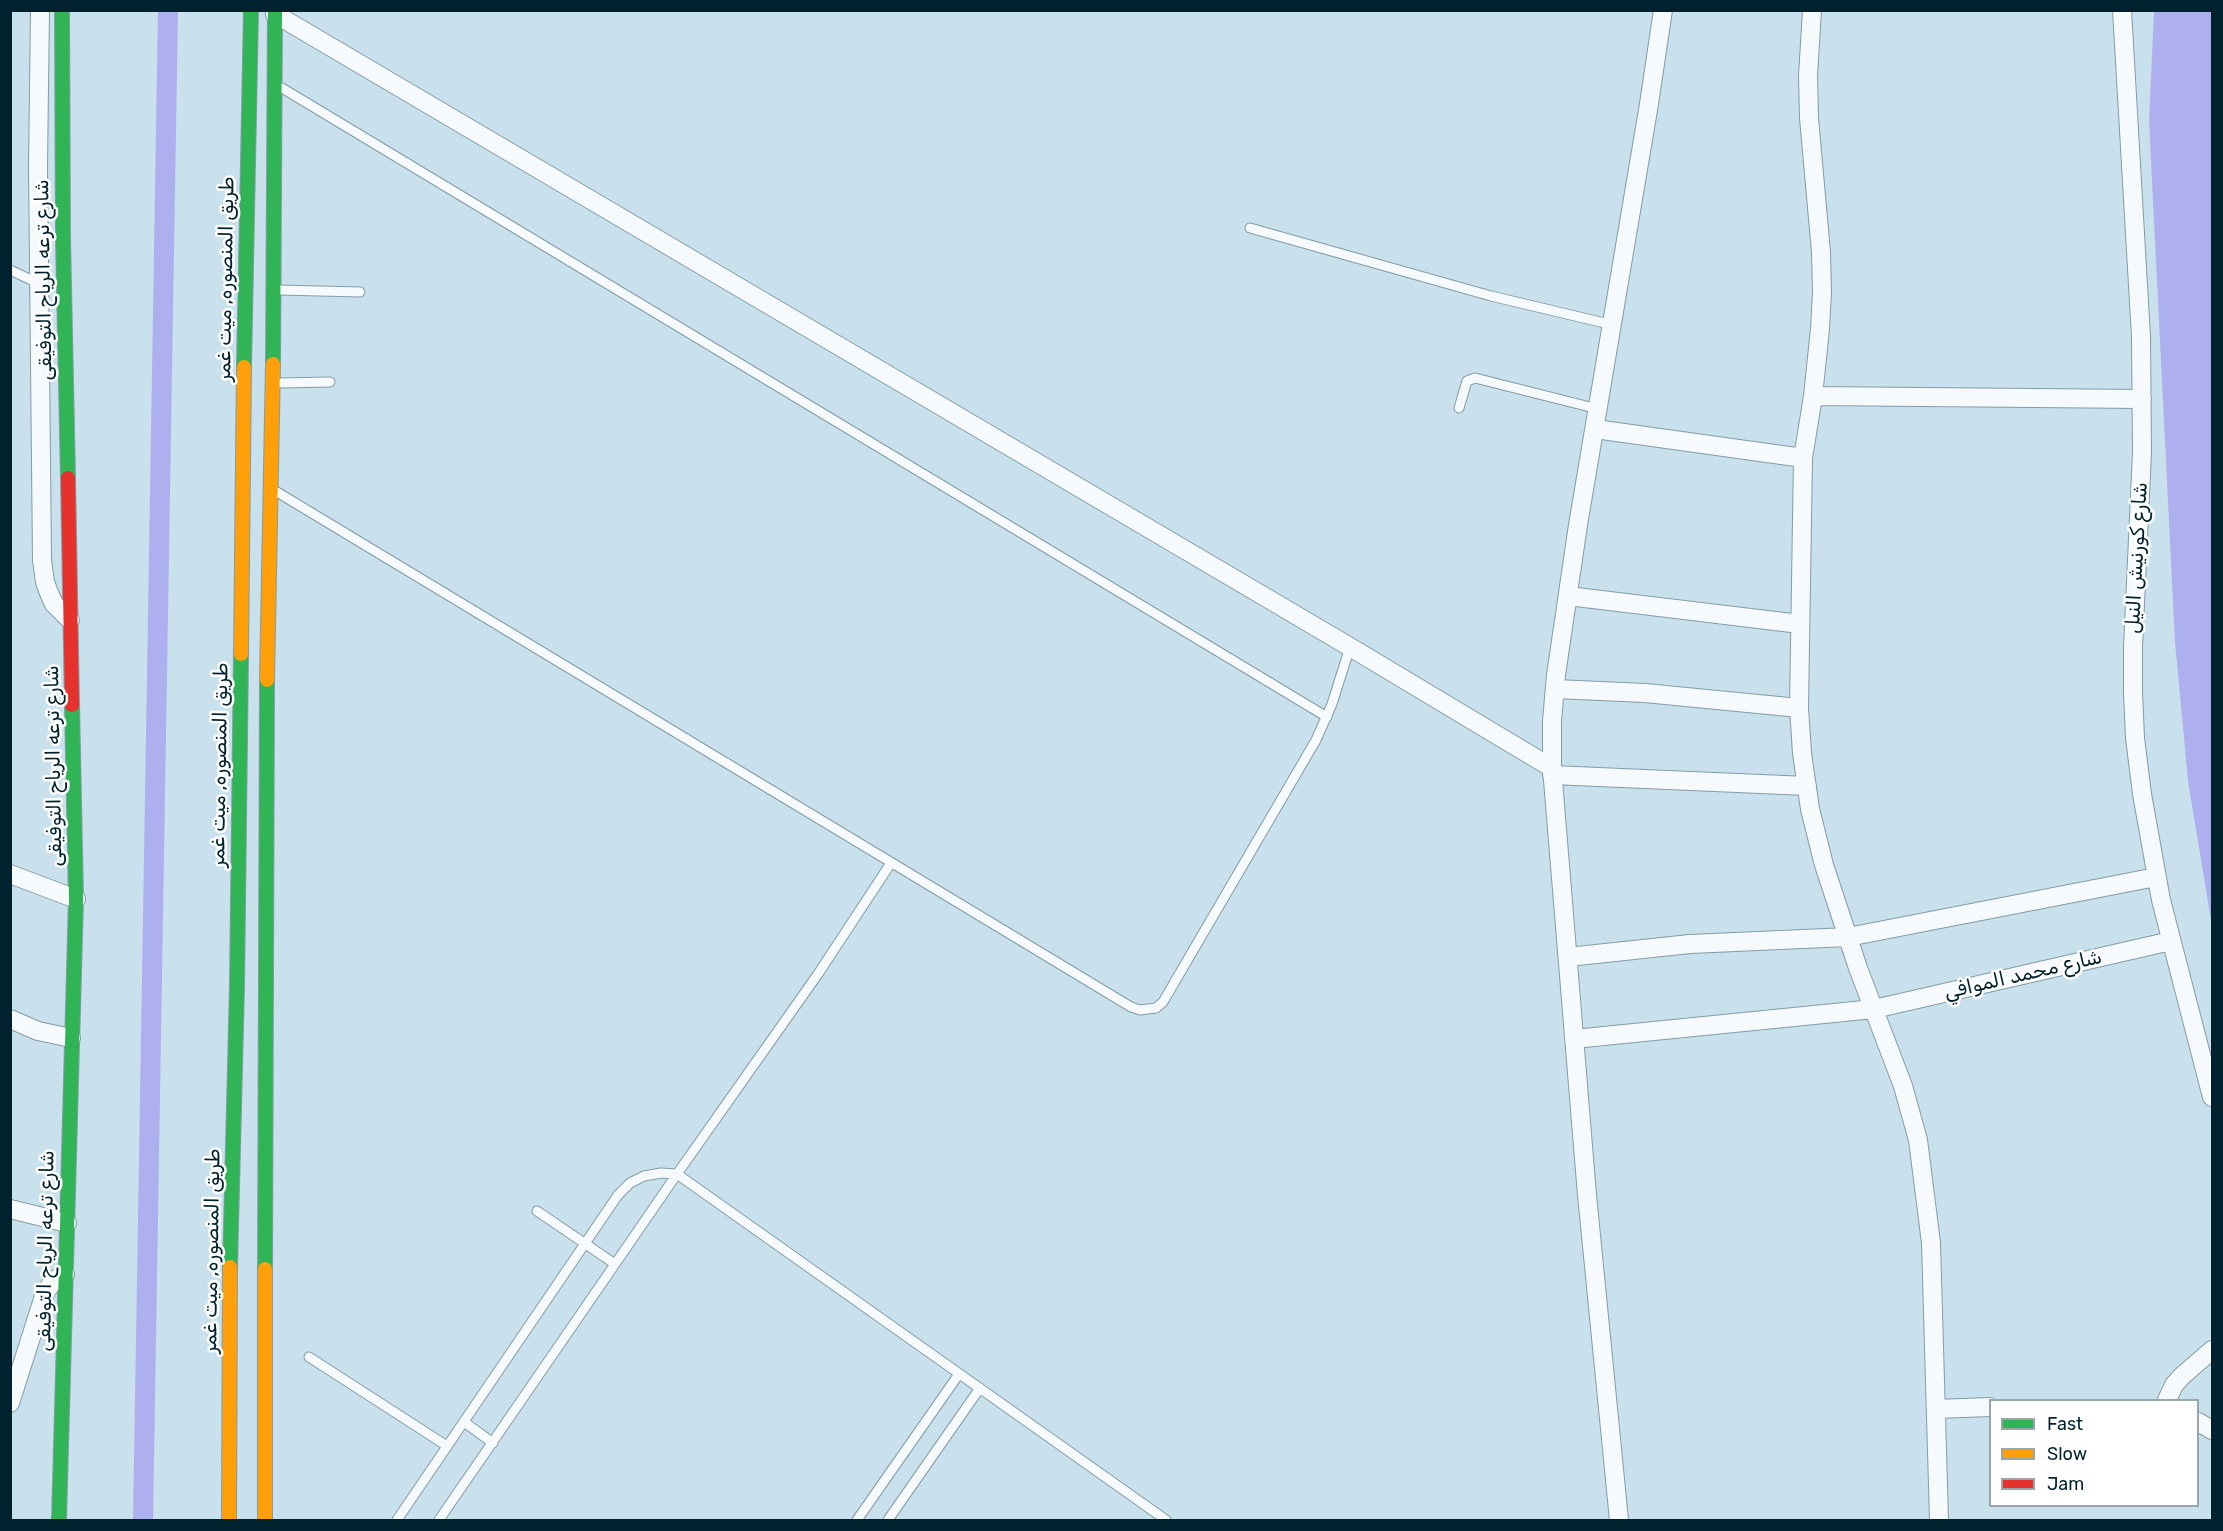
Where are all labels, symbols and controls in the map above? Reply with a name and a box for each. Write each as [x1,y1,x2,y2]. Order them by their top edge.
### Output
street label: طريق المنصوره, ميت غمر [212,176,240,382]
street label: شارع ترعه الرياح التوفيقى [30,179,58,381]
street label: شارع كورنيش النيل [2121,482,2153,634]
street label: طريق المنصوره, ميت غمر [206,662,234,868]
street label: شارع ترعه الرياح التوفيقى [40,665,68,867]
street label: شارع محمد الموافي [1942,945,2104,1005]
street label: طريق المنصوره, ميت غمر [198,1148,226,1354]
street label: شارع ترعه الرياح التوفيقى [32,1150,60,1352]
legend [1989,1399,2199,1507]
text: Fast [2047,1413,2083,1435]
text: Slow [2047,1443,2087,1465]
text: Jam [2047,1473,2084,1495]

